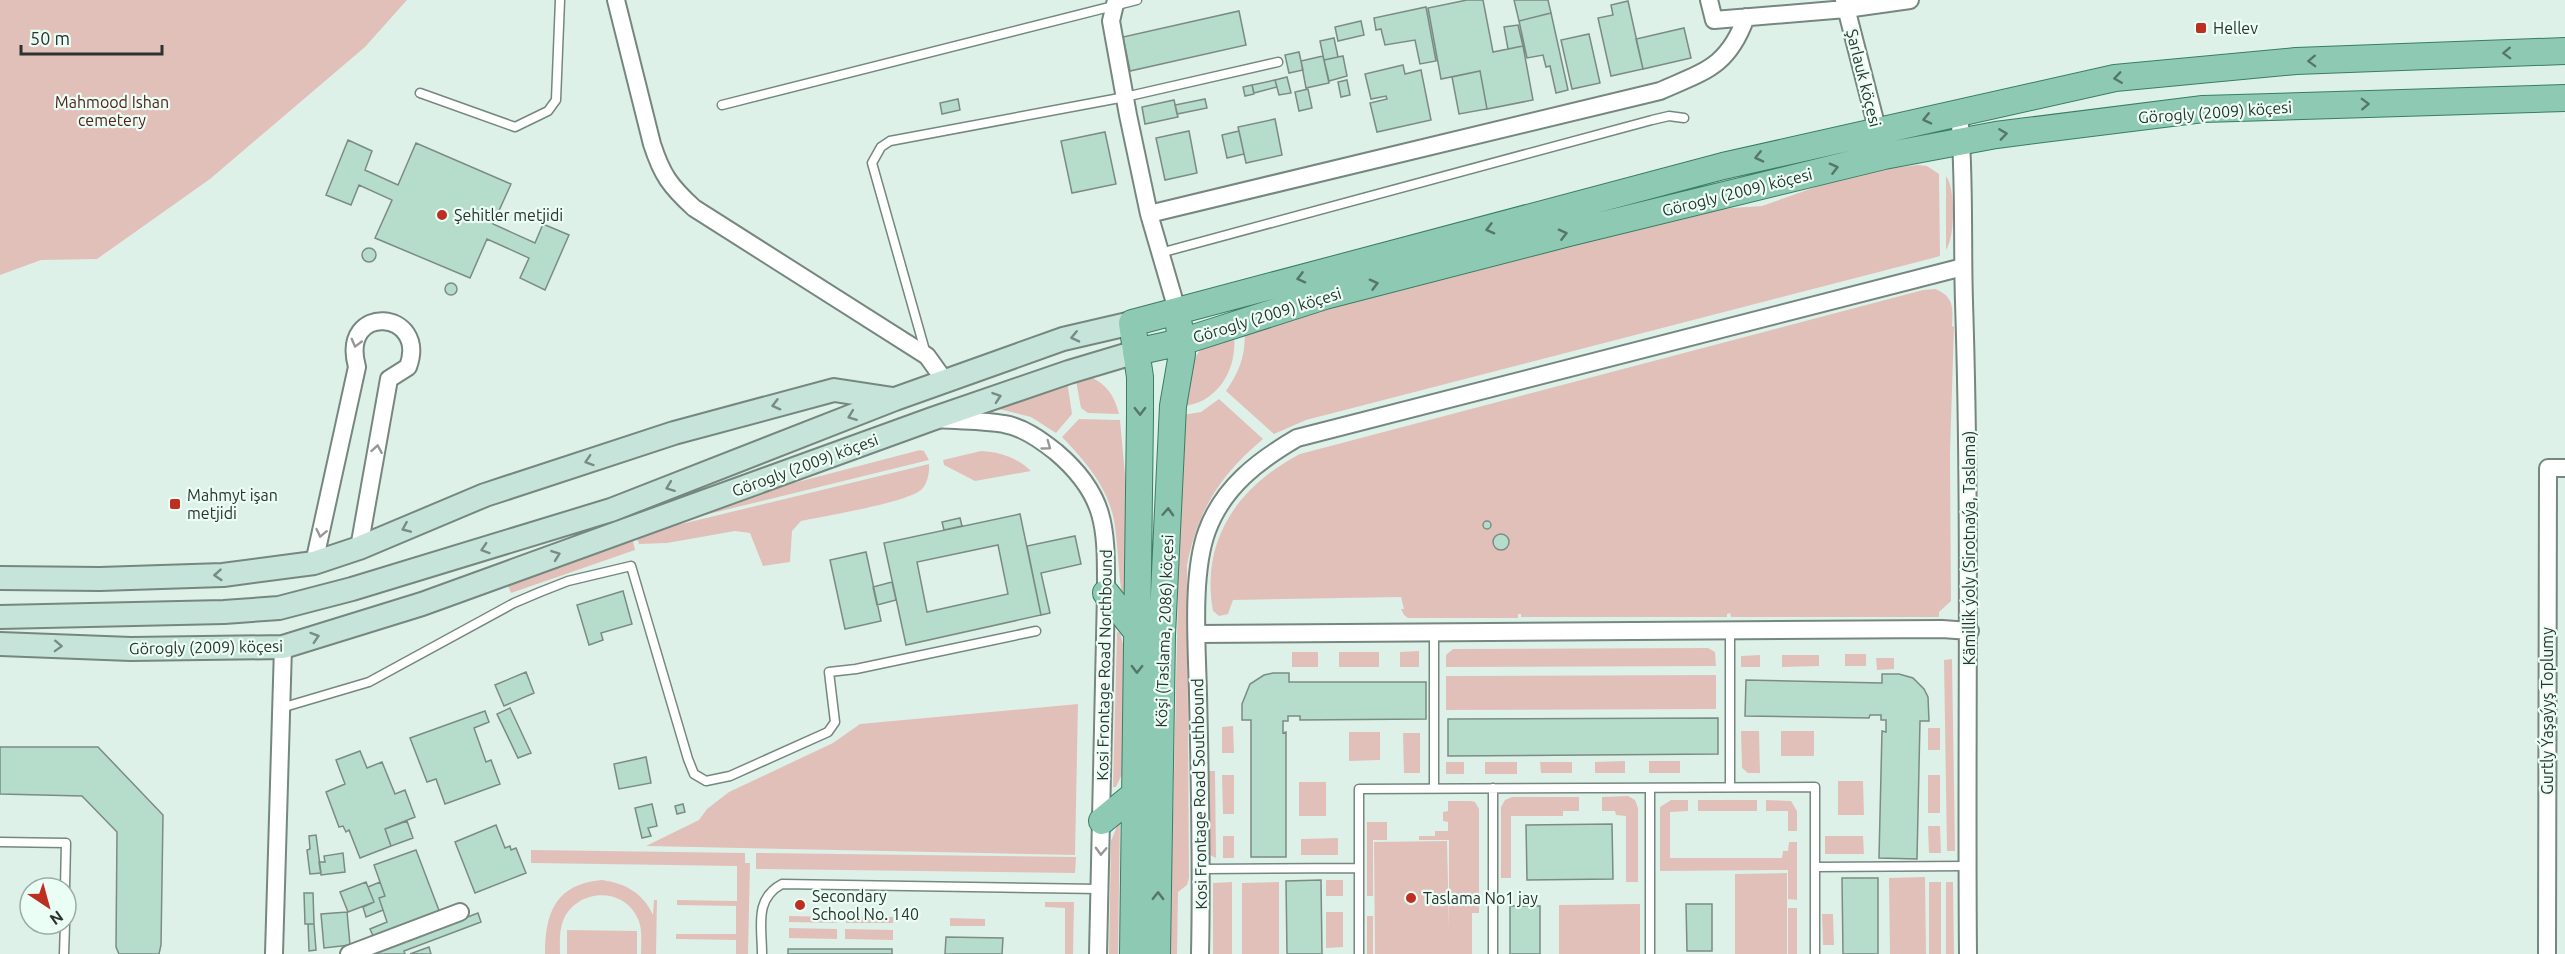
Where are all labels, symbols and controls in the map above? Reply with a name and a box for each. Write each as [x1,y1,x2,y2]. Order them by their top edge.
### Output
scale bar [21,18,162,56]
place label: Hellev [2213,19,2258,37]
marker: Hellev [2194,21,2208,35]
street label: Şarlauk köçesi [1843,27,1885,129]
text: 50 m [30,28,70,48]
one-way arrow [2502,47,2511,60]
one-way arrow [2307,54,2316,67]
one-way arrow [2113,72,2122,84]
park label: Mahmood Ishan cemetery [55,93,169,129]
street label: Görogly (2009) köçesi [2137,98,2293,127]
one-way arrow [2360,98,2369,110]
one-way arrow [1922,112,1932,125]
one-way arrow [1999,128,2008,141]
one-way arrow [1755,150,1765,163]
one-way arrow [1828,162,1838,175]
street label: Görogly (2009) köçesi [1660,165,1814,220]
place label: Şehitler metjidi [454,206,563,224]
marker: Şehitler metjidi [435,208,449,222]
one-way arrow [1485,222,1496,234]
one-way arrow [1557,229,1567,242]
one-way arrow [1296,271,1306,284]
one-way arrow [1369,278,1379,291]
street label: Görogly (2009) köçesi [1191,284,1344,347]
one-way arrow [1070,329,1080,342]
one-way arrow [351,338,364,348]
one-way arrow [991,391,1002,404]
one-way arrow [771,398,781,411]
one-way arrow [1134,406,1146,415]
one-way arrow [847,409,858,421]
street label: Görogly (2009) köçesi [729,430,881,501]
street label: Kämillik ýoly (Sirotnaýa, Taslama) [1960,431,1979,665]
one-way arrow [1041,439,1052,450]
one-way arrow [370,444,383,454]
one-way arrow [584,454,595,466]
one-way arrow [665,479,676,492]
place label: Mahmyt işan metjidi [187,486,278,522]
marker: Mahmyt işan metjidi [168,497,182,511]
one-way arrow [1162,507,1175,516]
one-way arrow [401,521,412,533]
one-way arrow [315,528,328,538]
street label: Köşi (Taslama, 2086) köçesi [1152,534,1177,728]
one-way arrow [480,541,491,554]
street label: Kosi Frontage Road Northbound [1093,549,1115,781]
one-way arrow [550,550,561,562]
one-way arrow [214,568,223,581]
street label: Gurtly Ýaşaýyş Toplumy [2536,627,2556,795]
one-way arrow [309,632,320,644]
street label: Görogly (2009) köçesi [129,637,283,658]
one-way arrow [54,640,63,653]
one-way arrow [1131,664,1143,673]
street label: Kosi Frontage Road Southbound [1188,678,1210,910]
one-way arrow [1095,847,1108,856]
north arrow [18,876,78,936]
place label: Secondary School No. 140 [812,887,919,923]
place label: Taslama No1 jay [1423,889,1538,907]
one-way arrow [1152,891,1164,900]
marker: Taslama No1 jay [1404,891,1418,905]
marker: Secondary School No. 140 [793,898,807,912]
text: N [47,907,67,929]

